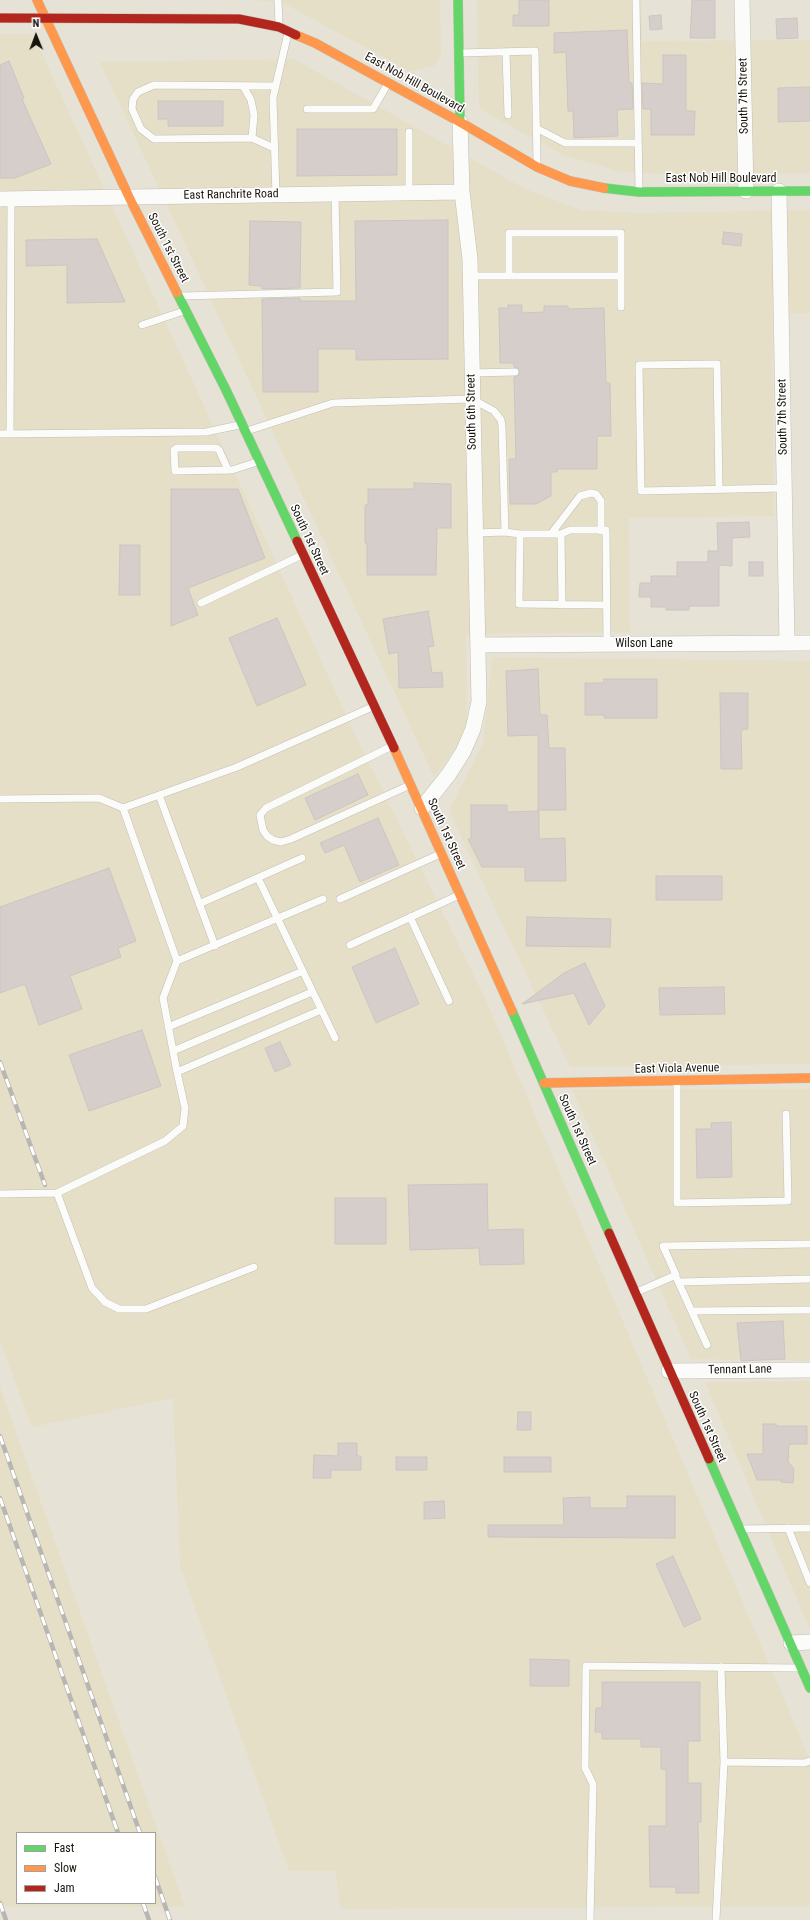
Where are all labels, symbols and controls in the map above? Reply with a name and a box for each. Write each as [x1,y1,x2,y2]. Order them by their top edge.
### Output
north arrow [16,16,56,56]
text: N [32,17,39,30]
street label: East Nob Hill Boulevard [362,50,466,116]
street label: South 7th Street [736,58,752,134]
street label: East Nob Hill Boulevard [665,172,777,186]
street label: East Ranchrite Road [183,187,279,203]
street label: South 1st Street [144,211,192,285]
street label: South 6th Street [464,374,480,450]
street label: South 7th Street [775,379,791,455]
street label: South 1st Street [286,503,332,577]
street label: Wilson Lane [615,637,673,651]
street label: South 1st Street [424,796,468,872]
street label: East Viola Avenue [634,1061,720,1077]
street label: South 1st Street [555,1092,599,1168]
street label: Tennant Lane [708,1362,772,1378]
street label: South 1st Street [685,1389,729,1465]
legend [16,1832,156,1904]
text: Fast [54,1841,74,1855]
text: Slow [54,1861,77,1875]
text: Jam [54,1881,75,1895]

